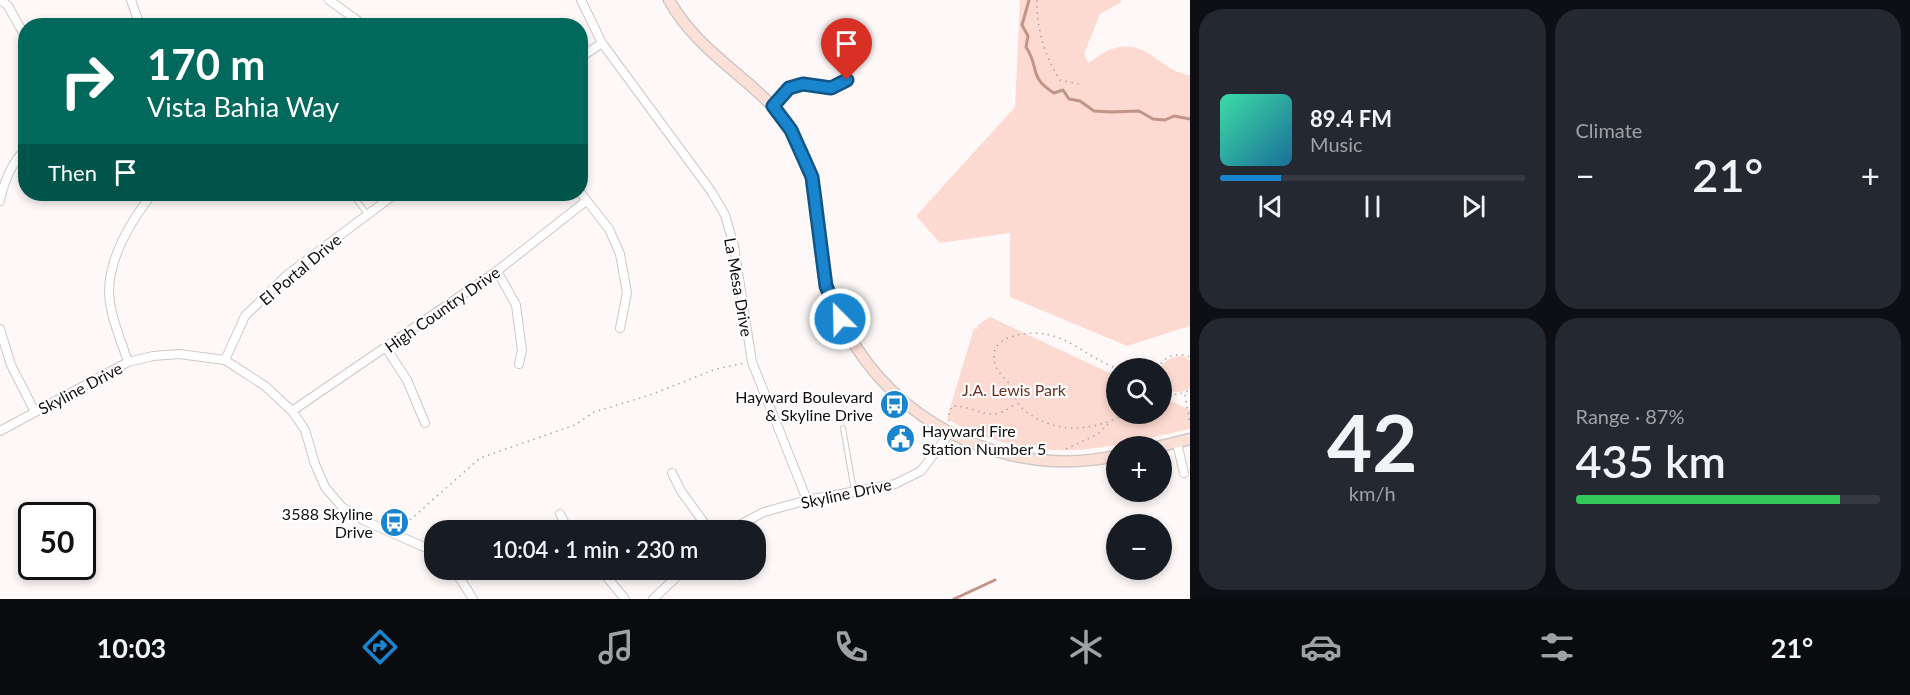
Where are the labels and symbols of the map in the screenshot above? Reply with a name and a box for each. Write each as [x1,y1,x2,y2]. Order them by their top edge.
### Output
pin [821,18,872,80]
street label: El Portal Drive [255,229,345,309]
street label: La Mesa Drive [721,236,757,338]
street label: High Country Drive [381,262,503,356]
position arrow [808,287,872,351]
street label: Skyline Drive [35,358,125,418]
park label: J.A. Lewis Park [962,380,1067,399]
place label: Hayward Boulevard & Skyline Drive [735,387,873,424]
bus stop icon: Hayward Boulevard & Skyline Drive [878,389,910,421]
place label: Hayward Fire Station Number 5 [922,421,1046,458]
public building icon: Hayward Fire Station Number 5 [885,423,917,455]
street label: Skyline Drive [799,474,893,512]
speed limit sign: 50 [18,502,96,580]
place label: 3588 Skyline Drive [282,504,373,541]
bus stop icon: 3588 Skyline Drive [378,506,410,538]

